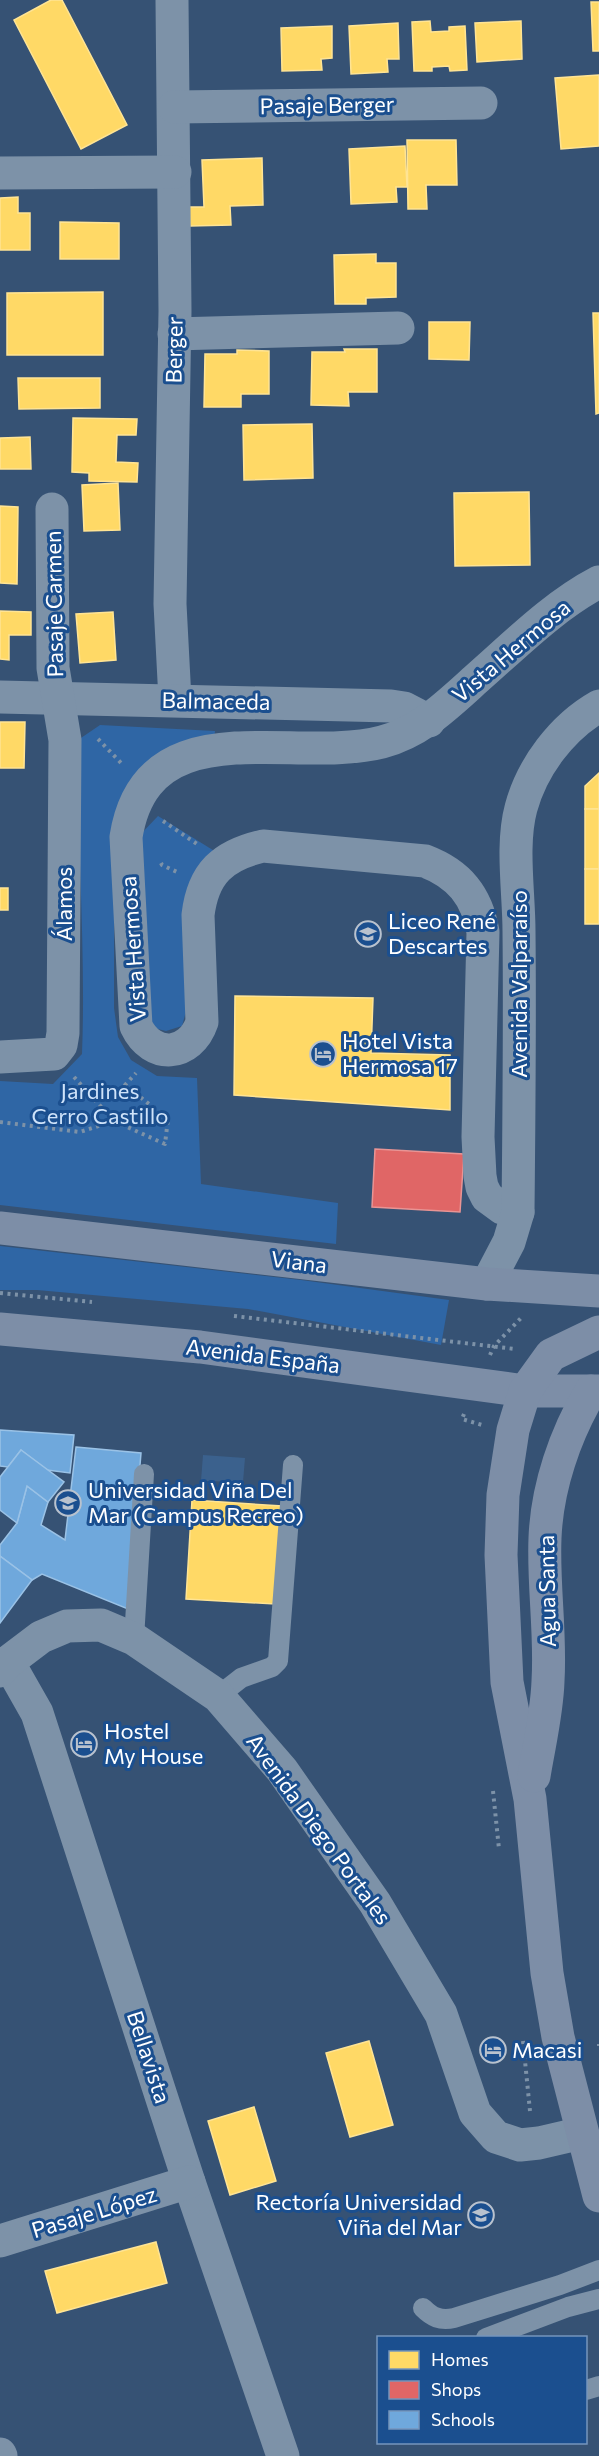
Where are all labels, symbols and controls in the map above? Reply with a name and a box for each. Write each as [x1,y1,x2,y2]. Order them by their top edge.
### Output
street label: Pasaje Berger [259,90,395,119]
street label: Berger [159,316,188,384]
street label: Pasaje Carmen [39,530,68,678]
street label: Vista Hermosa [446,593,575,708]
street label: Balmaceda [161,686,271,715]
street label: Álamos [50,867,77,941]
street label: Vista Hermosa [114,875,151,1023]
street label: Avenida Valparaíso [505,890,532,1078]
place label: Liceo René Descartes [388,907,496,959]
school or university icon: Liceo René Descartes [353,919,383,949]
place label: Hotel Vista Hermosa 17 [342,1027,458,1079]
hotel icon: Hotel Vista Hermosa 17 [308,1039,338,1069]
park label: Jardines Cerro Castillo [32,1077,168,1129]
street label: Viana [269,1245,329,1278]
street label: Avenida España [184,1333,342,1378]
place label: Universidad Viña Del Mar (Campus Recreo) [88,1476,304,1528]
school or university icon: Universidad Viña Del Mar (Campus Recreo) [53,1488,83,1518]
street label: Agua Santa [532,1535,561,1647]
place label: Hostel My House [104,1717,203,1769]
street label: Avenida Diego Portales [241,1728,398,1929]
hotel icon: Hostel My House [69,1729,99,1759]
street label: Bellavista [122,2007,177,2107]
hotel icon: Macasi [478,2035,508,2065]
place label: Macasi [512,2036,582,2063]
street label: Pasaje López [28,2180,160,2243]
place label: Rectoría Universidad Viña del Mar [256,2188,462,2240]
school or university icon: Rectoría Universidad Viña del Mar [466,2200,496,2230]
legend [377,2336,587,2444]
text: Homes [431,2348,489,2370]
text: Shops [431,2378,481,2400]
text: Schools [431,2408,495,2430]

